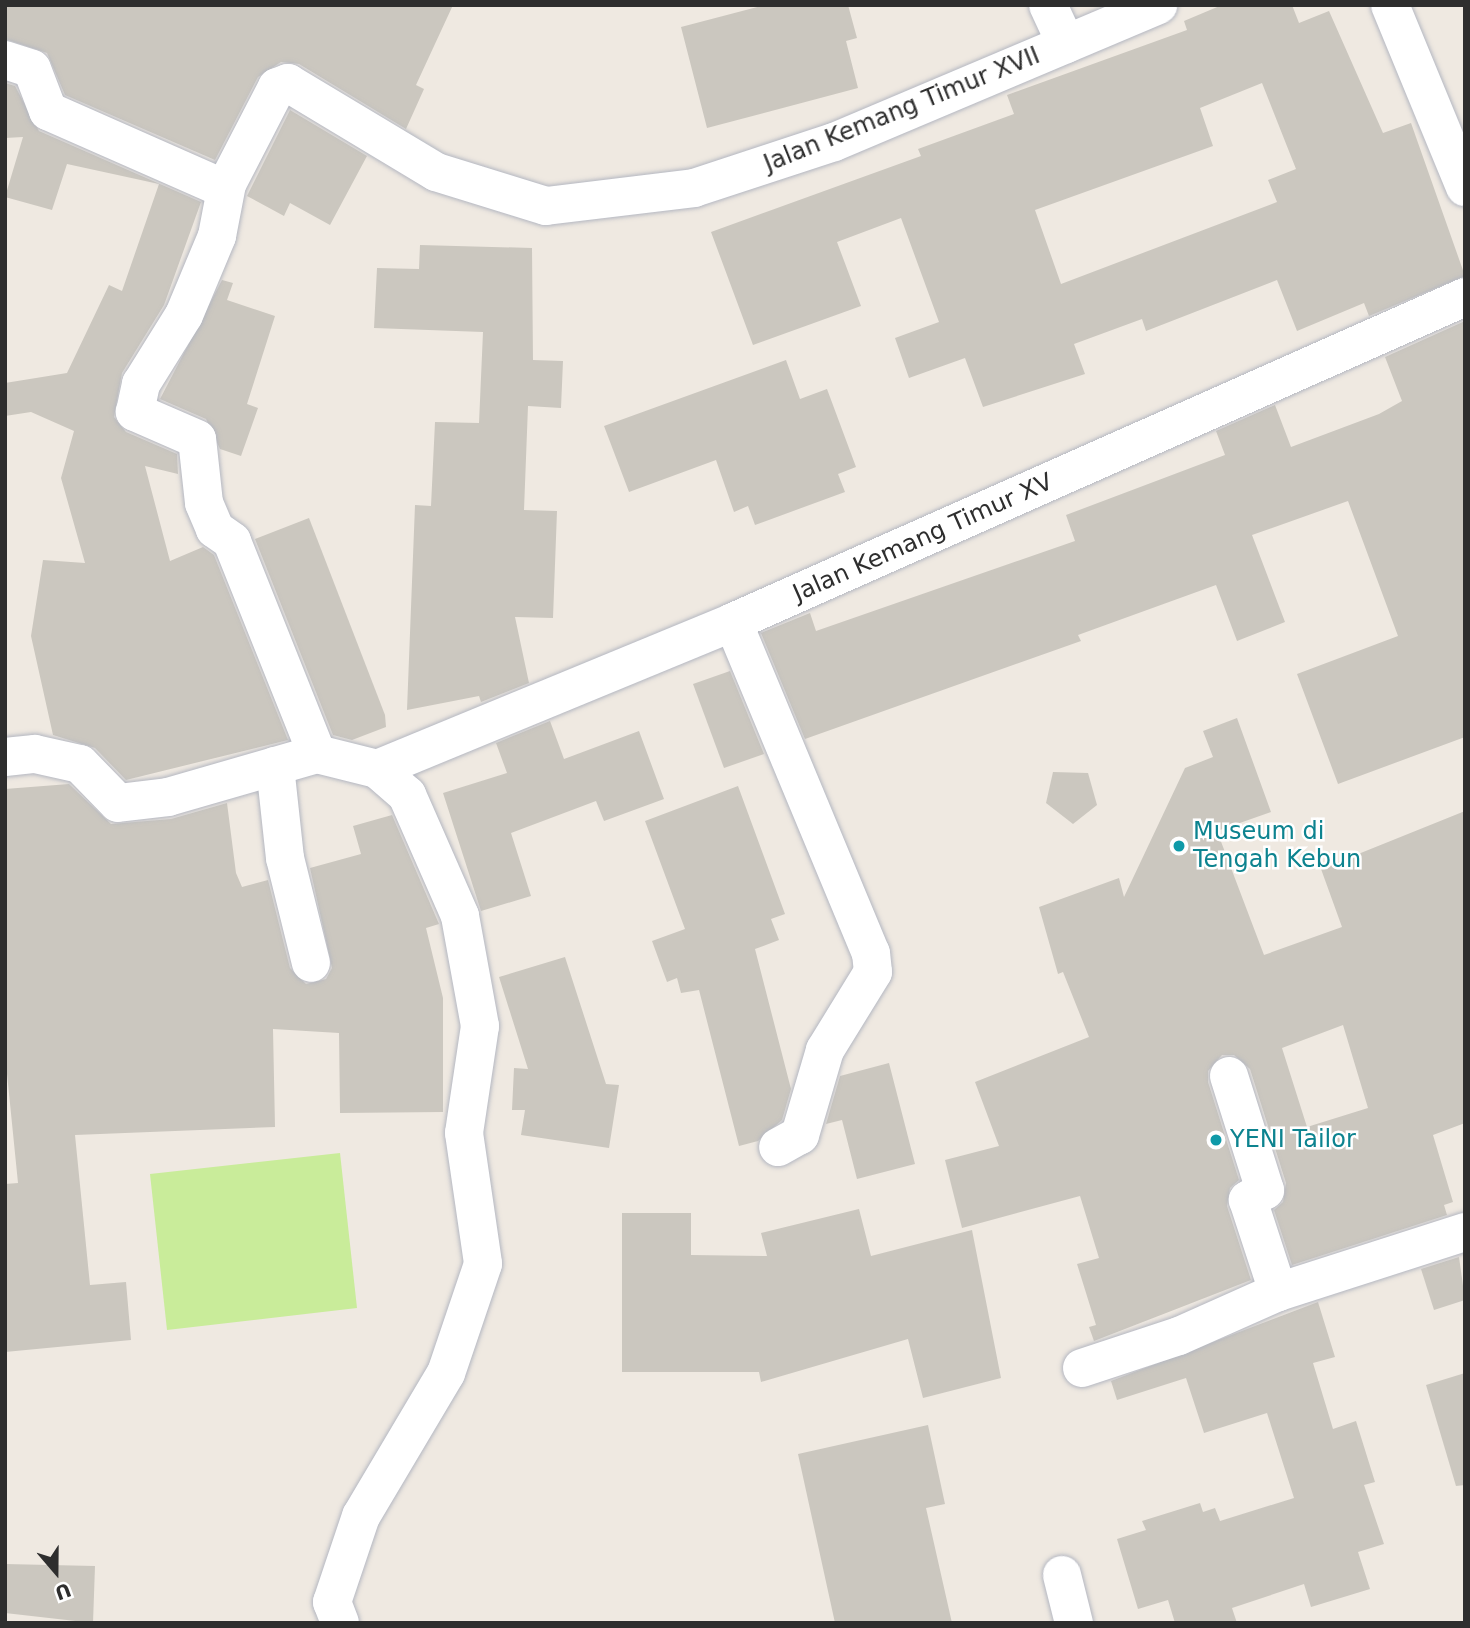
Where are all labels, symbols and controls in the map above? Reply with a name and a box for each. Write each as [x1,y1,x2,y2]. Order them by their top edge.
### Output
street label: Jalan Kemang Timur XVII [760,41,1044,179]
street label: Jalan Kemang Timur XV [789,468,1057,608]
place label: Museum di Tengah Kebun [1193,818,1361,874]
marker: Museum di Tengah Kebun [1171,838,1187,854]
place label: YENI Tailor [1230,1126,1356,1154]
marker: YENI Tailor [1208,1132,1224,1148]
north arrow [21,1537,91,1607]
text: U [52,1579,74,1605]

